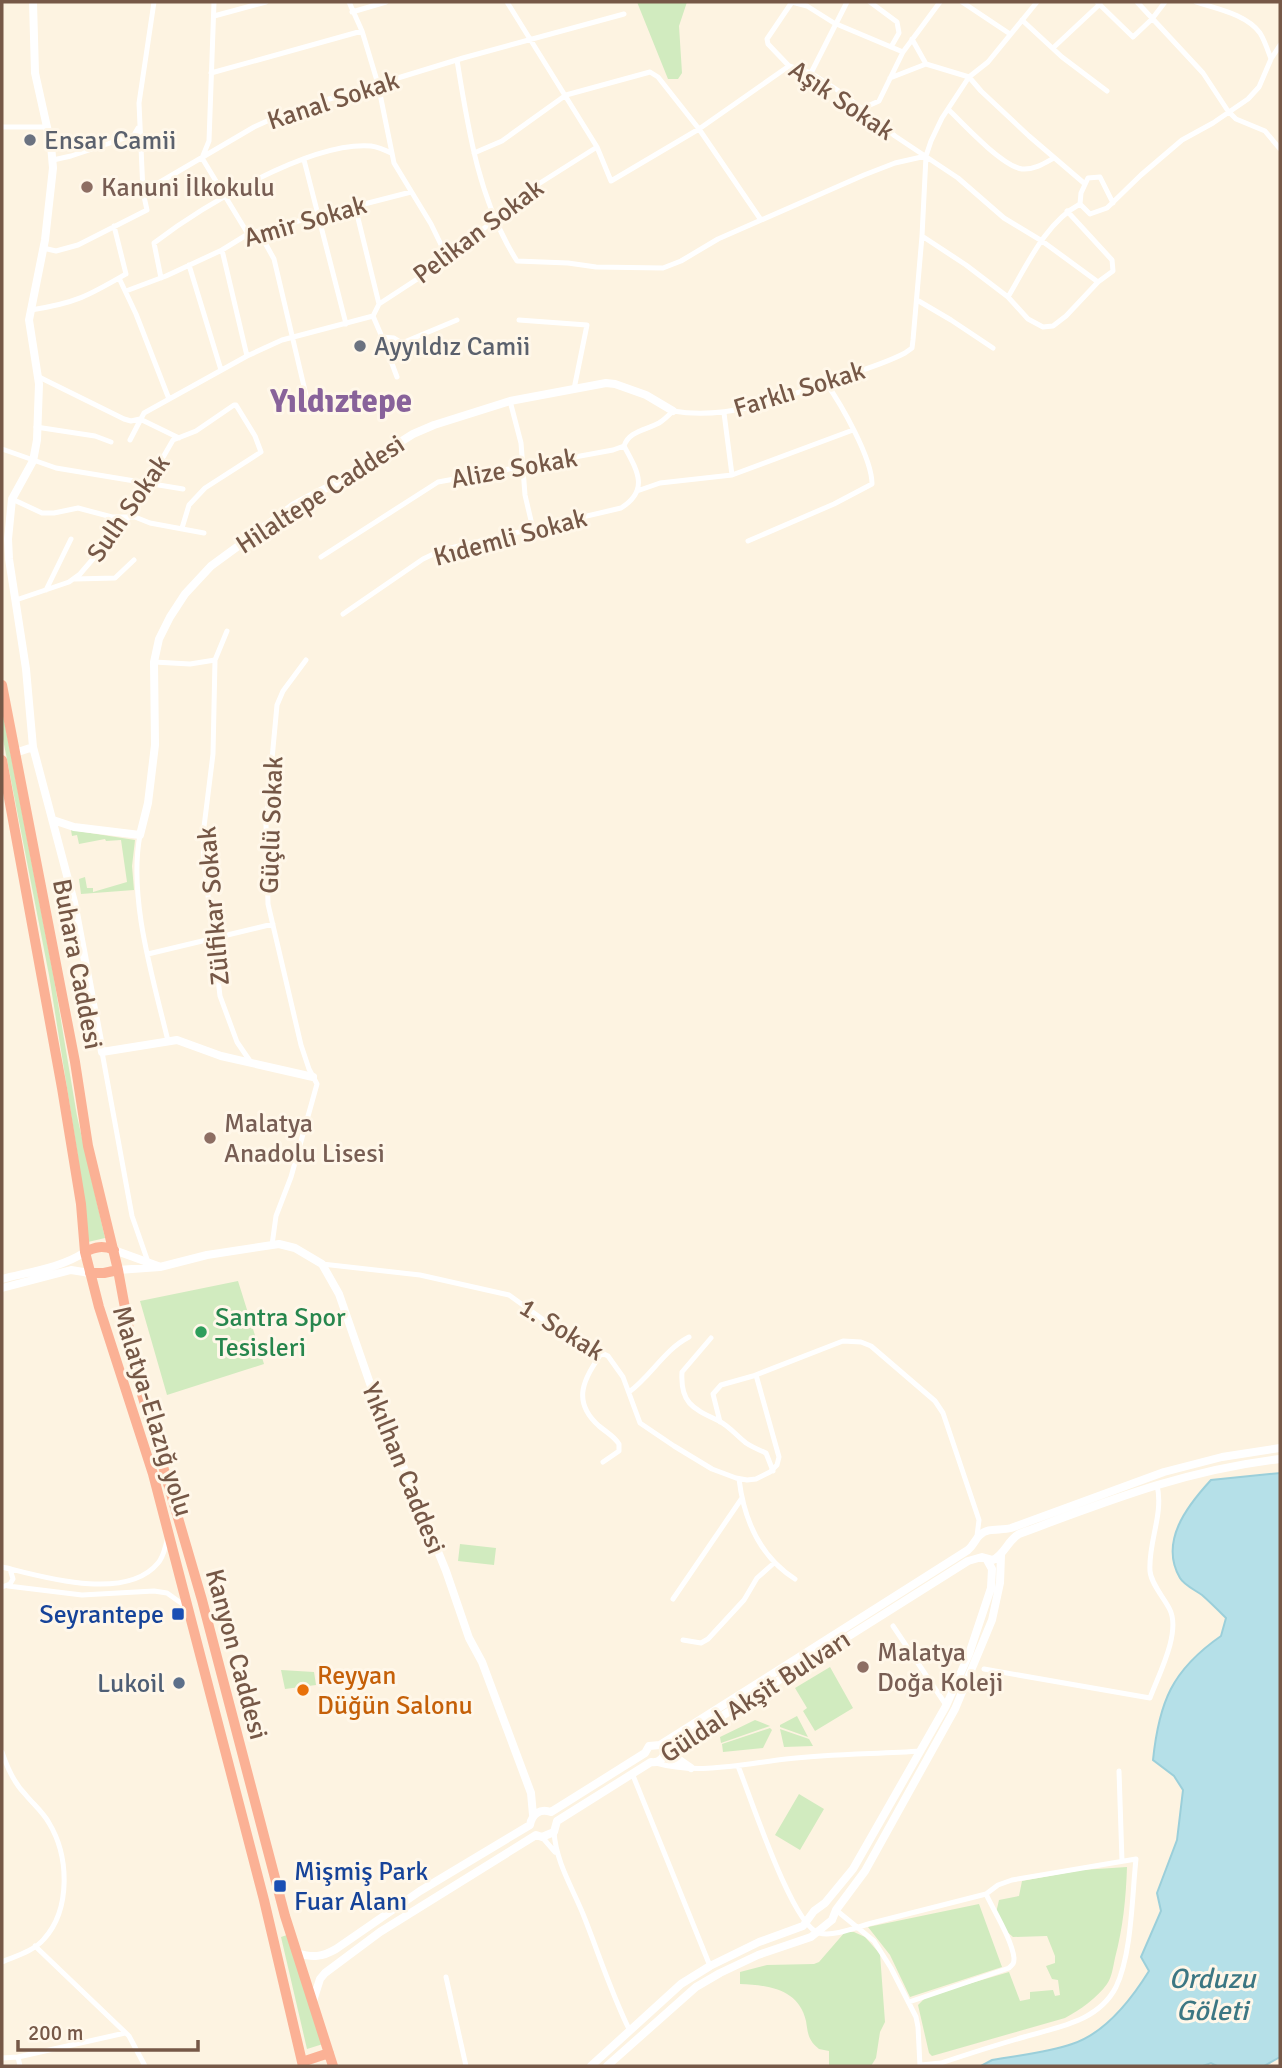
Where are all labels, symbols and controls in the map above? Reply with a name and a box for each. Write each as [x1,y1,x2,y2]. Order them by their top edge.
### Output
street label: Aşık Sokak [783,54,900,148]
street label: Kanal Sokak [263,65,403,137]
place label: Ensar Camii [44,125,176,157]
marker: Ensar Camii [22,132,38,148]
place label: Kanuni İlkokulu [101,172,275,204]
street label: Pelikan Sokak [407,172,550,291]
marker: Kanuni İlkokulu [79,179,95,195]
street label: Amir Sokak [240,189,370,255]
place label: Ayyıldız Camii [374,331,530,363]
marker: Ayyıldız Camii [352,338,368,354]
street label: Farklı Sokak [730,355,869,425]
district label: Yıldıztepe [269,381,412,422]
street label: Hilaltepe Caddesi [230,428,411,561]
street label: Alize Sokak [449,442,580,496]
street label: Sulh Sokak [80,449,177,568]
street label: Kıdemli Sokak [430,502,590,574]
street label: Güçlü Sokak [254,756,290,894]
street label: Zülfikar Sokak [191,825,237,987]
street label: Buhara Caddesi [45,876,109,1052]
place label: Malatya Anadolu Lisesi [224,1108,385,1170]
marker: Malatya Anadolu Lisesi [202,1130,218,1146]
street label: 1. Sokak [513,1291,610,1368]
street label: Malatya-Elazığ yolu [105,1302,199,1521]
place label: Santra Spor Tesisleri [215,1302,346,1364]
marker: Santra Spor Tesisleri [193,1324,209,1340]
street label: Yıkılhan Caddesi [354,1378,452,1559]
street label: Kanyon Caddesi [198,1565,274,1743]
place label: Seyrantepe [39,1599,164,1631]
marker: Seyrantepe [170,1606,186,1622]
street label: Güldal Akşit Bulvarı [654,1623,857,1770]
place label: Malatya Doğa Koleji [877,1637,1003,1699]
marker: Malatya Doğa Koleji [855,1659,871,1675]
place label: Reyyan Düğün Salonu [317,1660,473,1722]
place label: Lukoil [97,1668,165,1700]
marker: Lukoil [171,1675,187,1691]
marker: Reyyan Düğün Salonu [295,1682,311,1698]
place label: Mişmiş Park Fuar Alanı [294,1856,428,1918]
marker: Mişmiş Park Fuar Alanı [272,1878,288,1894]
water label: Orduzu Göleti [1169,1962,1257,2028]
scale bar [18,2008,198,2052]
text: 200 m [28,2020,83,2046]

